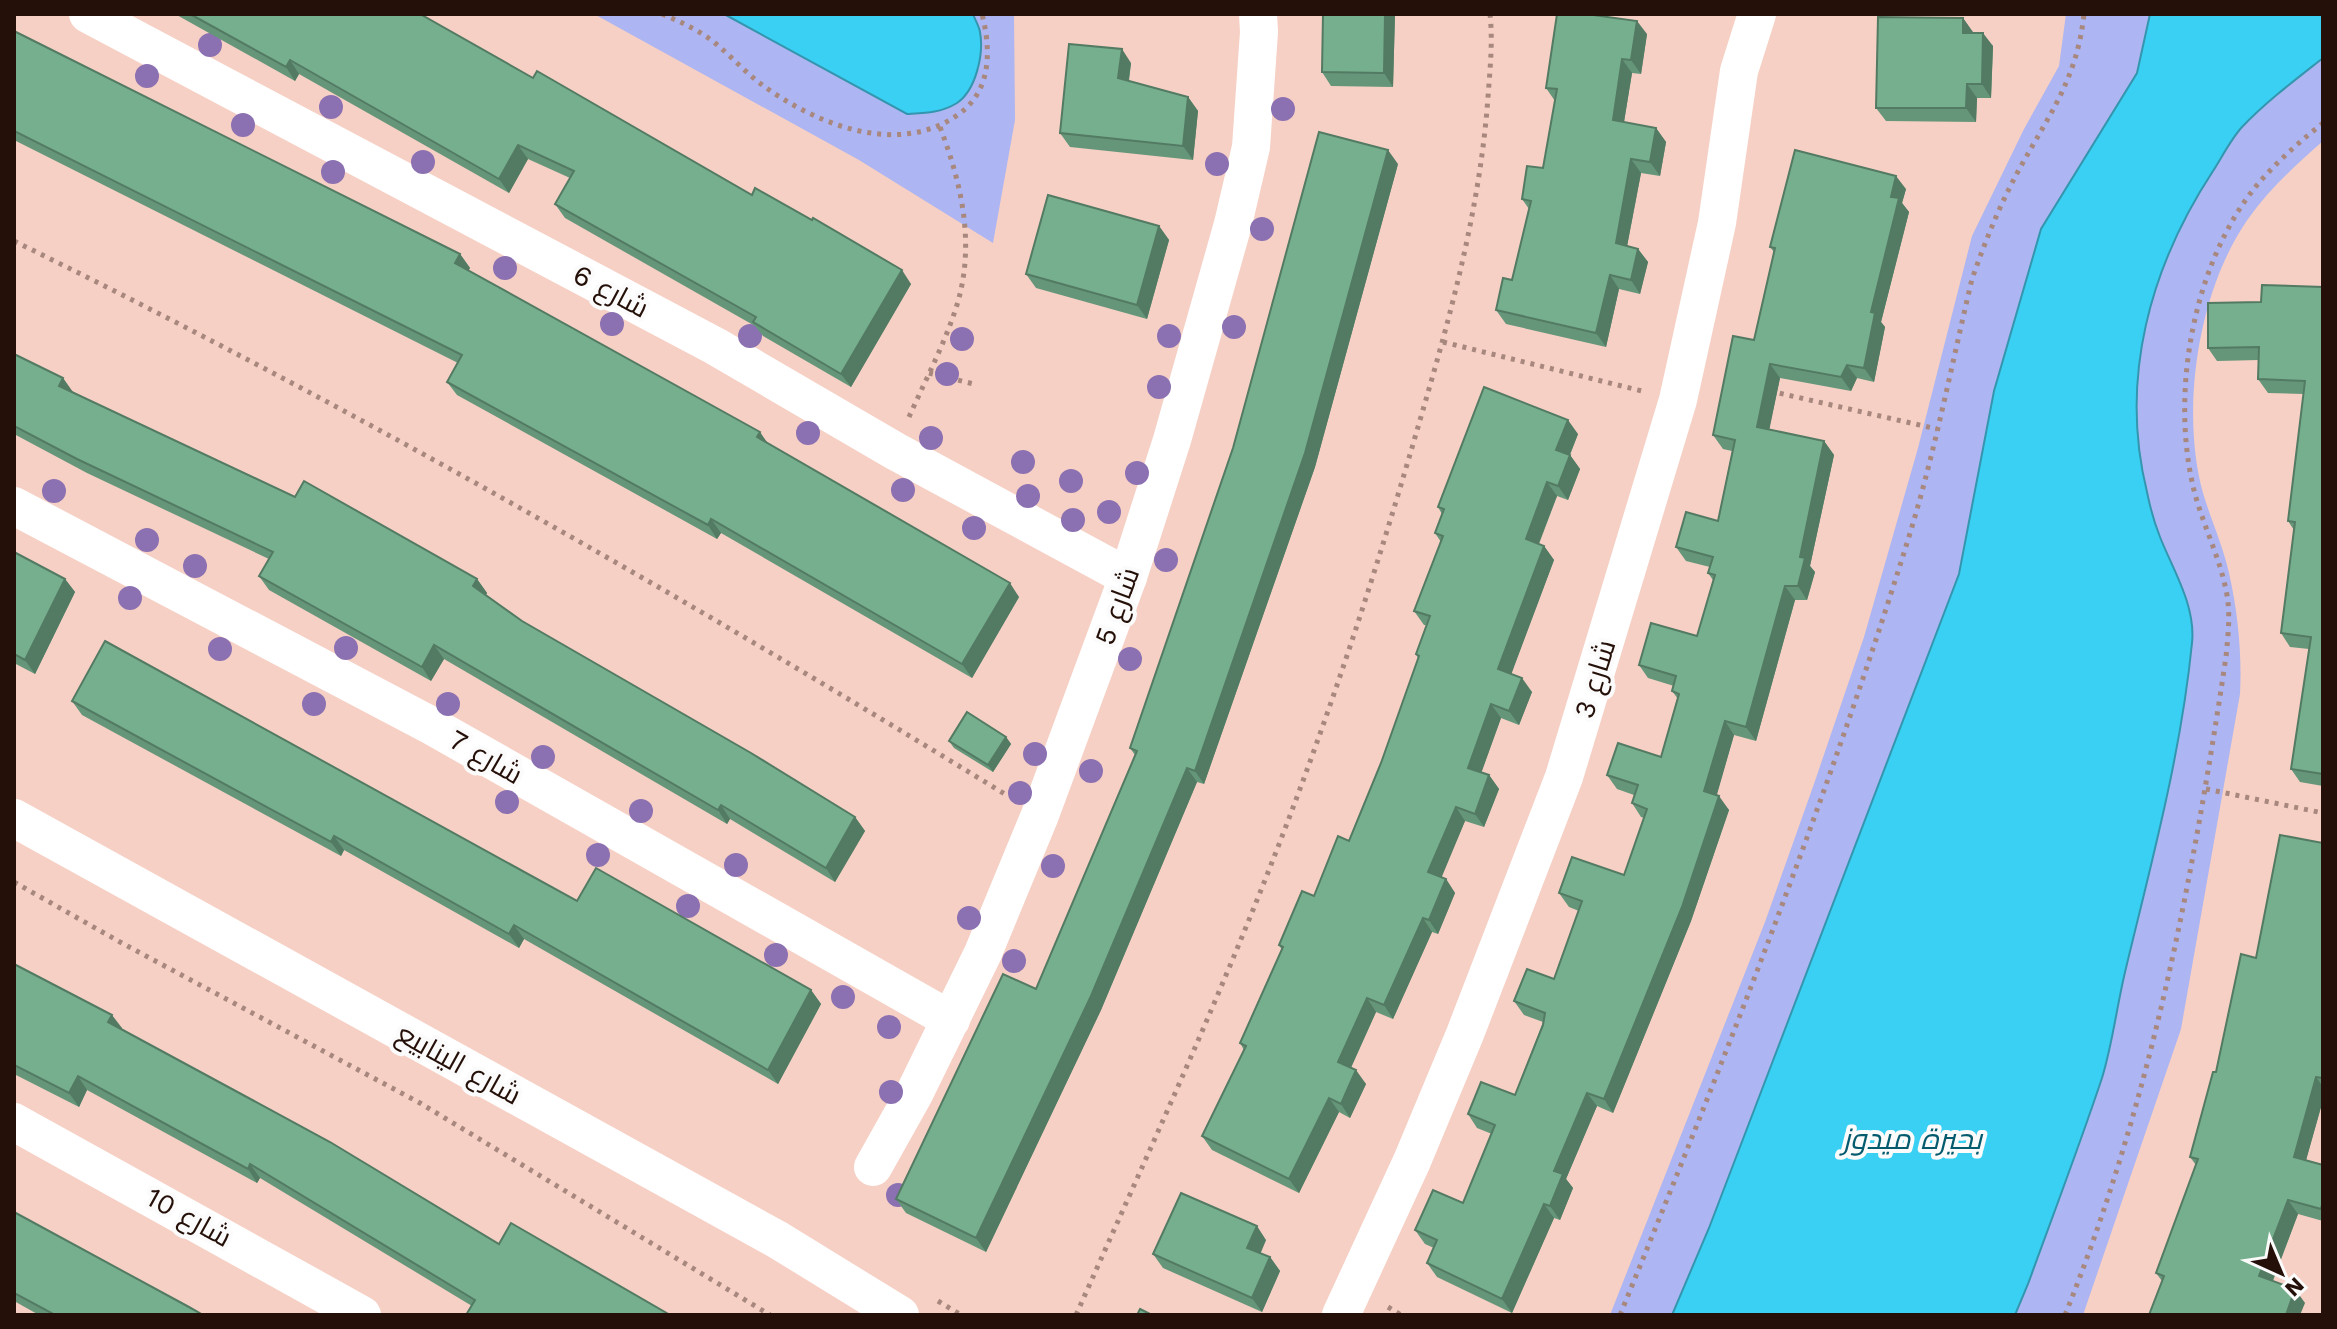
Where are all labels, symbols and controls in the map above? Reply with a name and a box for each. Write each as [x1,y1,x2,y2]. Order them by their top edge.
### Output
street label: شارع 6 [567,257,654,326]
street label: شارع 5 [1088,563,1148,650]
street label: شارع 3 [1568,636,1624,723]
street label: شارع 7 [442,723,529,793]
street label: شارع الينابيع [390,1016,527,1113]
water label: بحيرة ميدوز [1838,1121,1984,1156]
street label: شارع 10 [140,1180,237,1256]
north arrow [2241,1233,2321,1313]
text: N [2280,1272,2309,1302]

